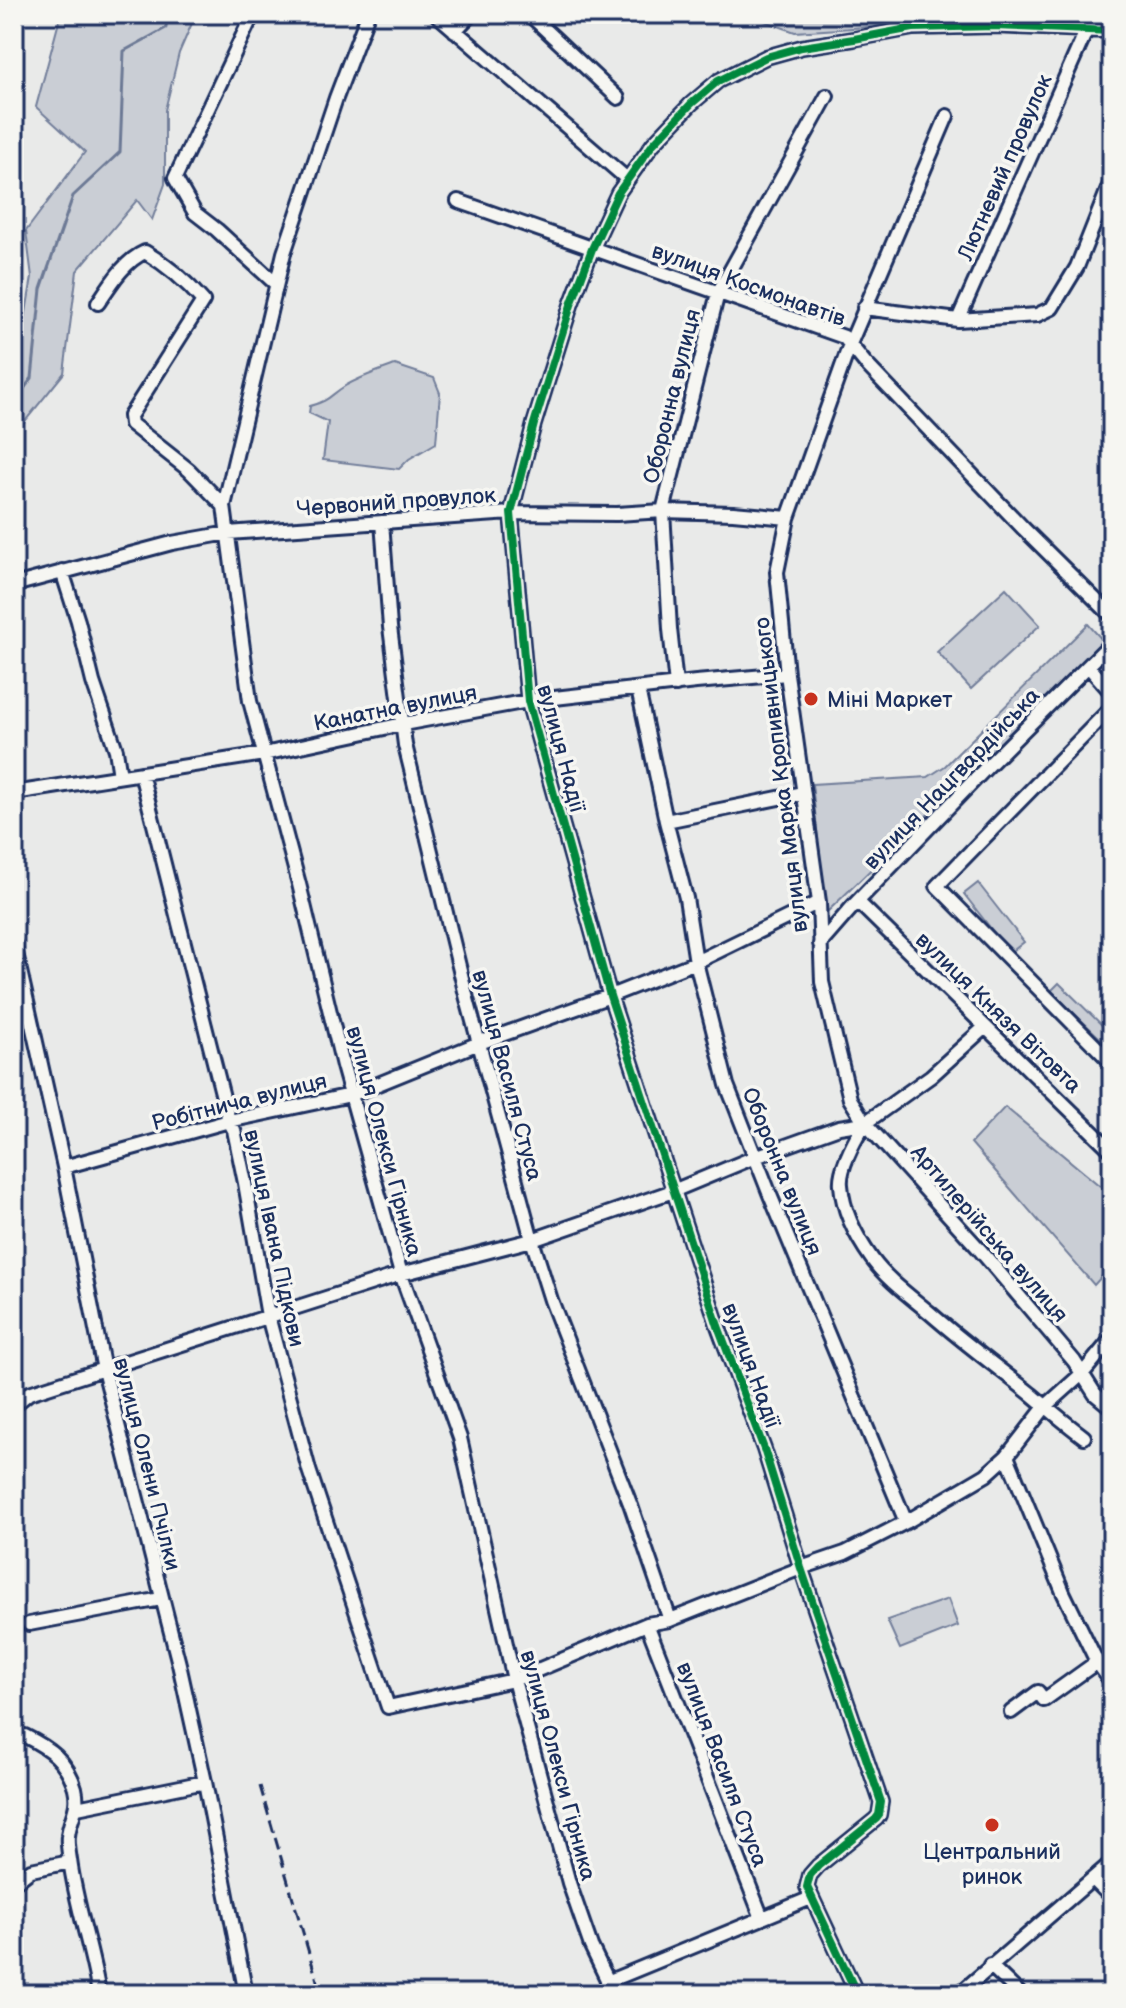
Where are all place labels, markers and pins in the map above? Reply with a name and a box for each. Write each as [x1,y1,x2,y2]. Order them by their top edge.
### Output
place label: Міні Маркет [827,687,953,714]
marker: Міні Маркет [802,690,820,708]
marker: Центральний ринок [983,1816,1001,1834]
place label: Центральний ринок [923,1839,1061,1891]

